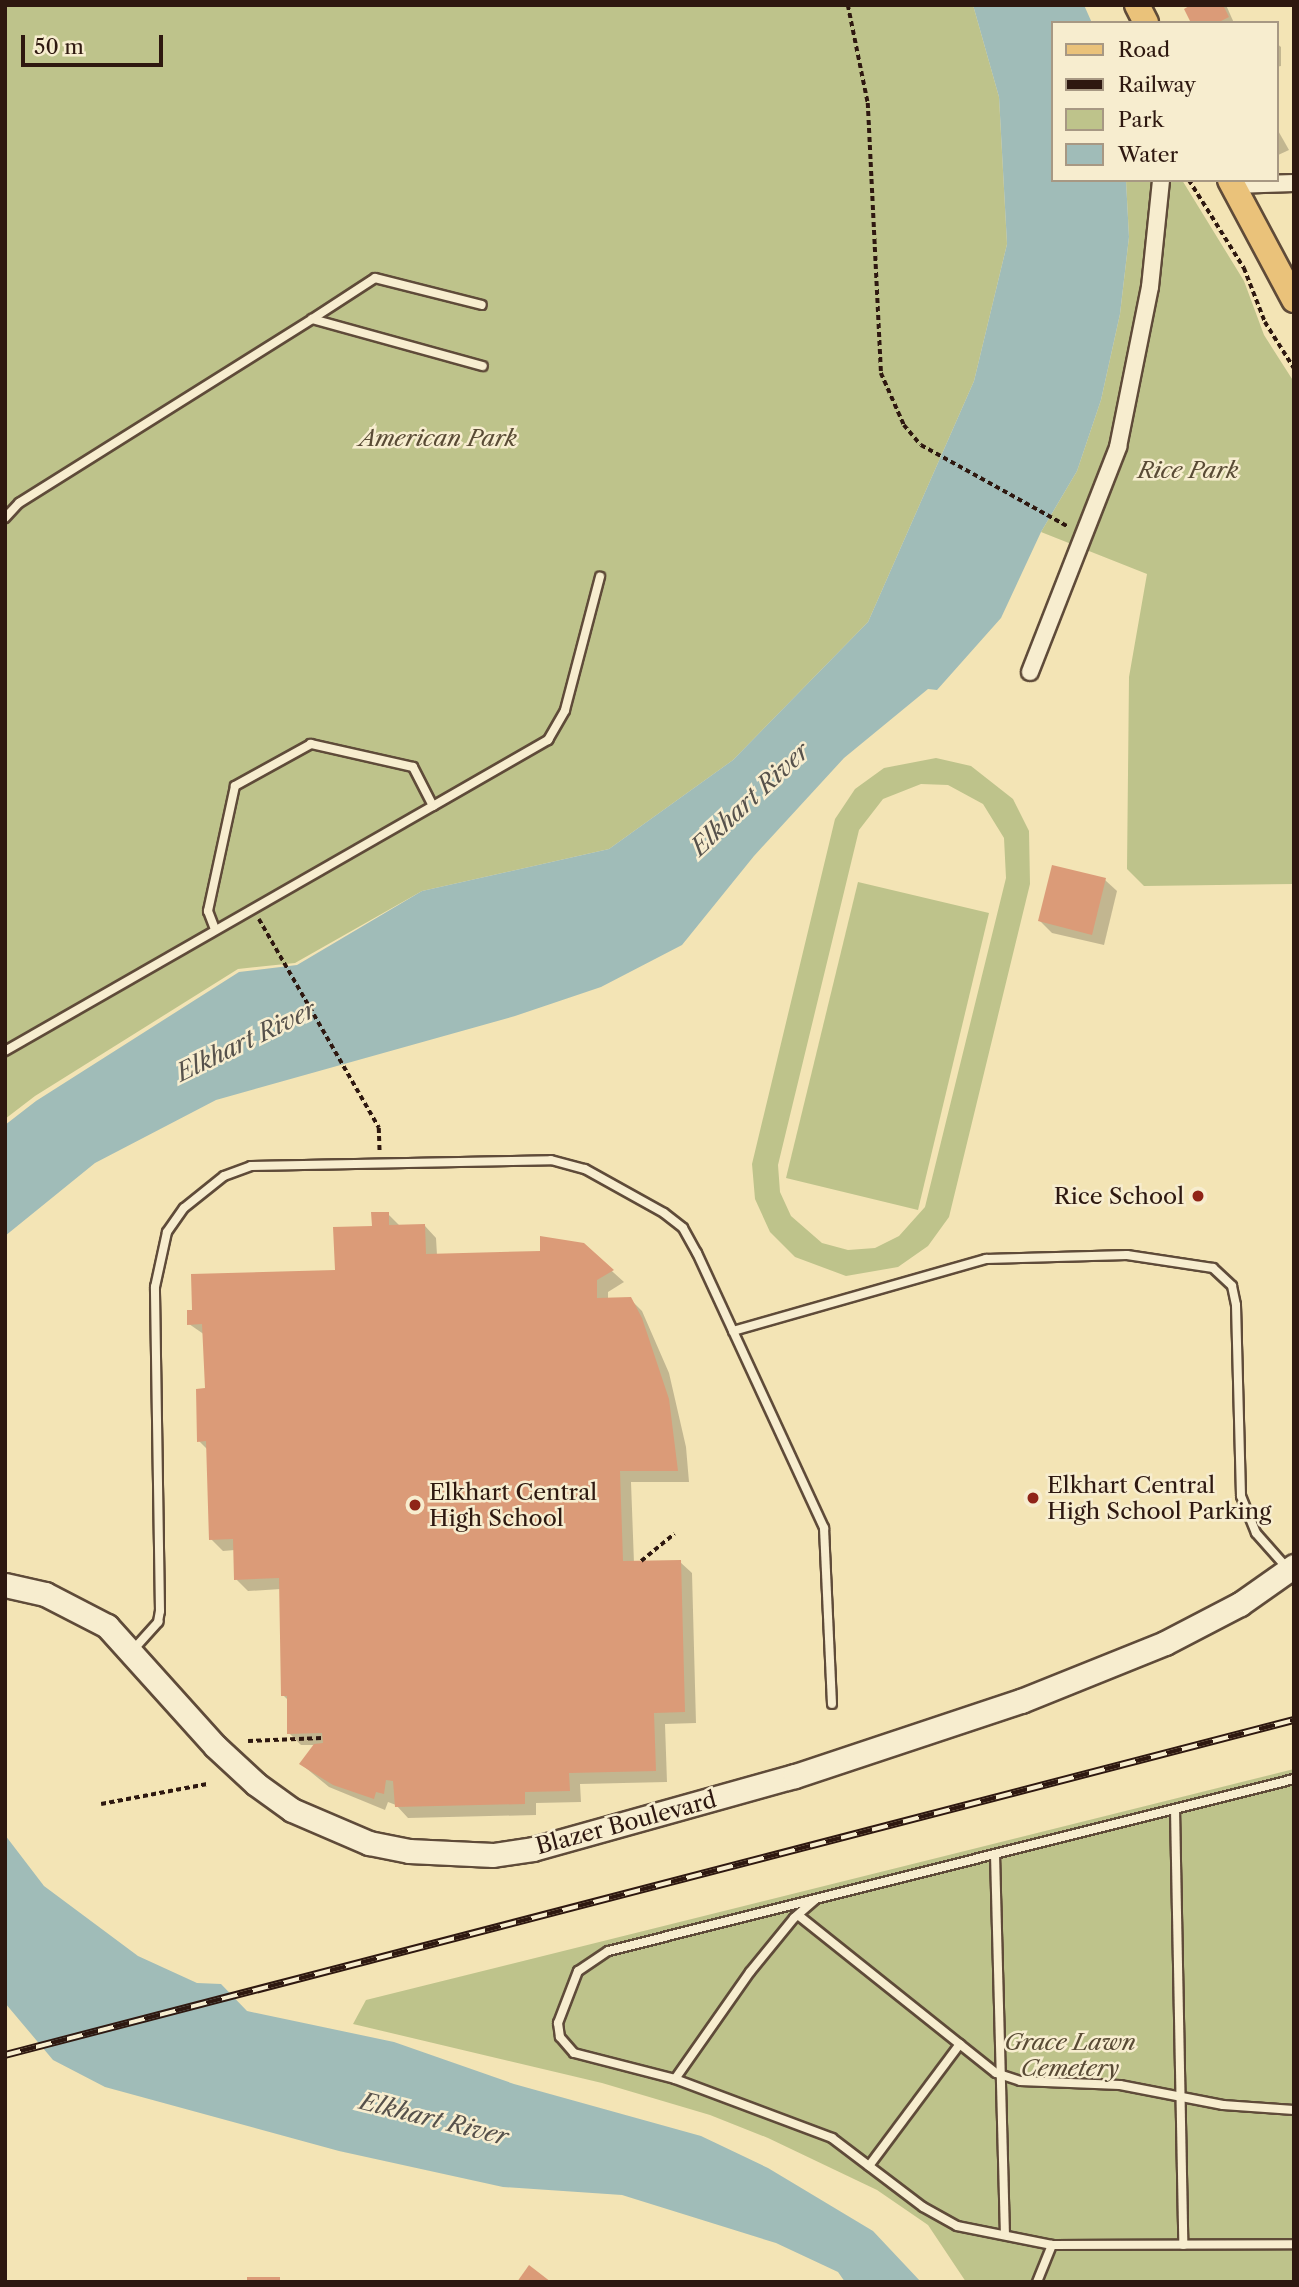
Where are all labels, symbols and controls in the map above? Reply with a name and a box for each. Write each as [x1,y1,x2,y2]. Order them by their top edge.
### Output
scale bar [24,21,166,65]
legend [1050,21,1278,182]
text: 50 m [34,34,84,59]
text: Road [1118,37,1170,62]
text: Railway [1118,72,1196,97]
text: Park [1118,107,1164,132]
text: Water [1118,142,1178,167]
park label: American Park [359,424,517,452]
park label: Rice Park [1138,456,1238,484]
water label: Elkhart River [685,737,815,861]
water label: Elkhart River [171,995,321,1087]
place label: Rice School [1054,1182,1184,1210]
marker: Rice School [1190,1188,1206,1204]
place label: Elkhart Central High School Parking [1047,1471,1271,1525]
place label: Elkhart Central High School [429,1478,597,1532]
marker: Elkhart Central High School Parking [1025,1490,1041,1506]
marker: Elkhart Central High School [407,1497,423,1513]
street label: Blazer Boulevard [532,1786,720,1860]
park label: Grace Lawn Cemetery [1004,2028,1136,2082]
water label: Elkhart River [357,2087,511,2151]

